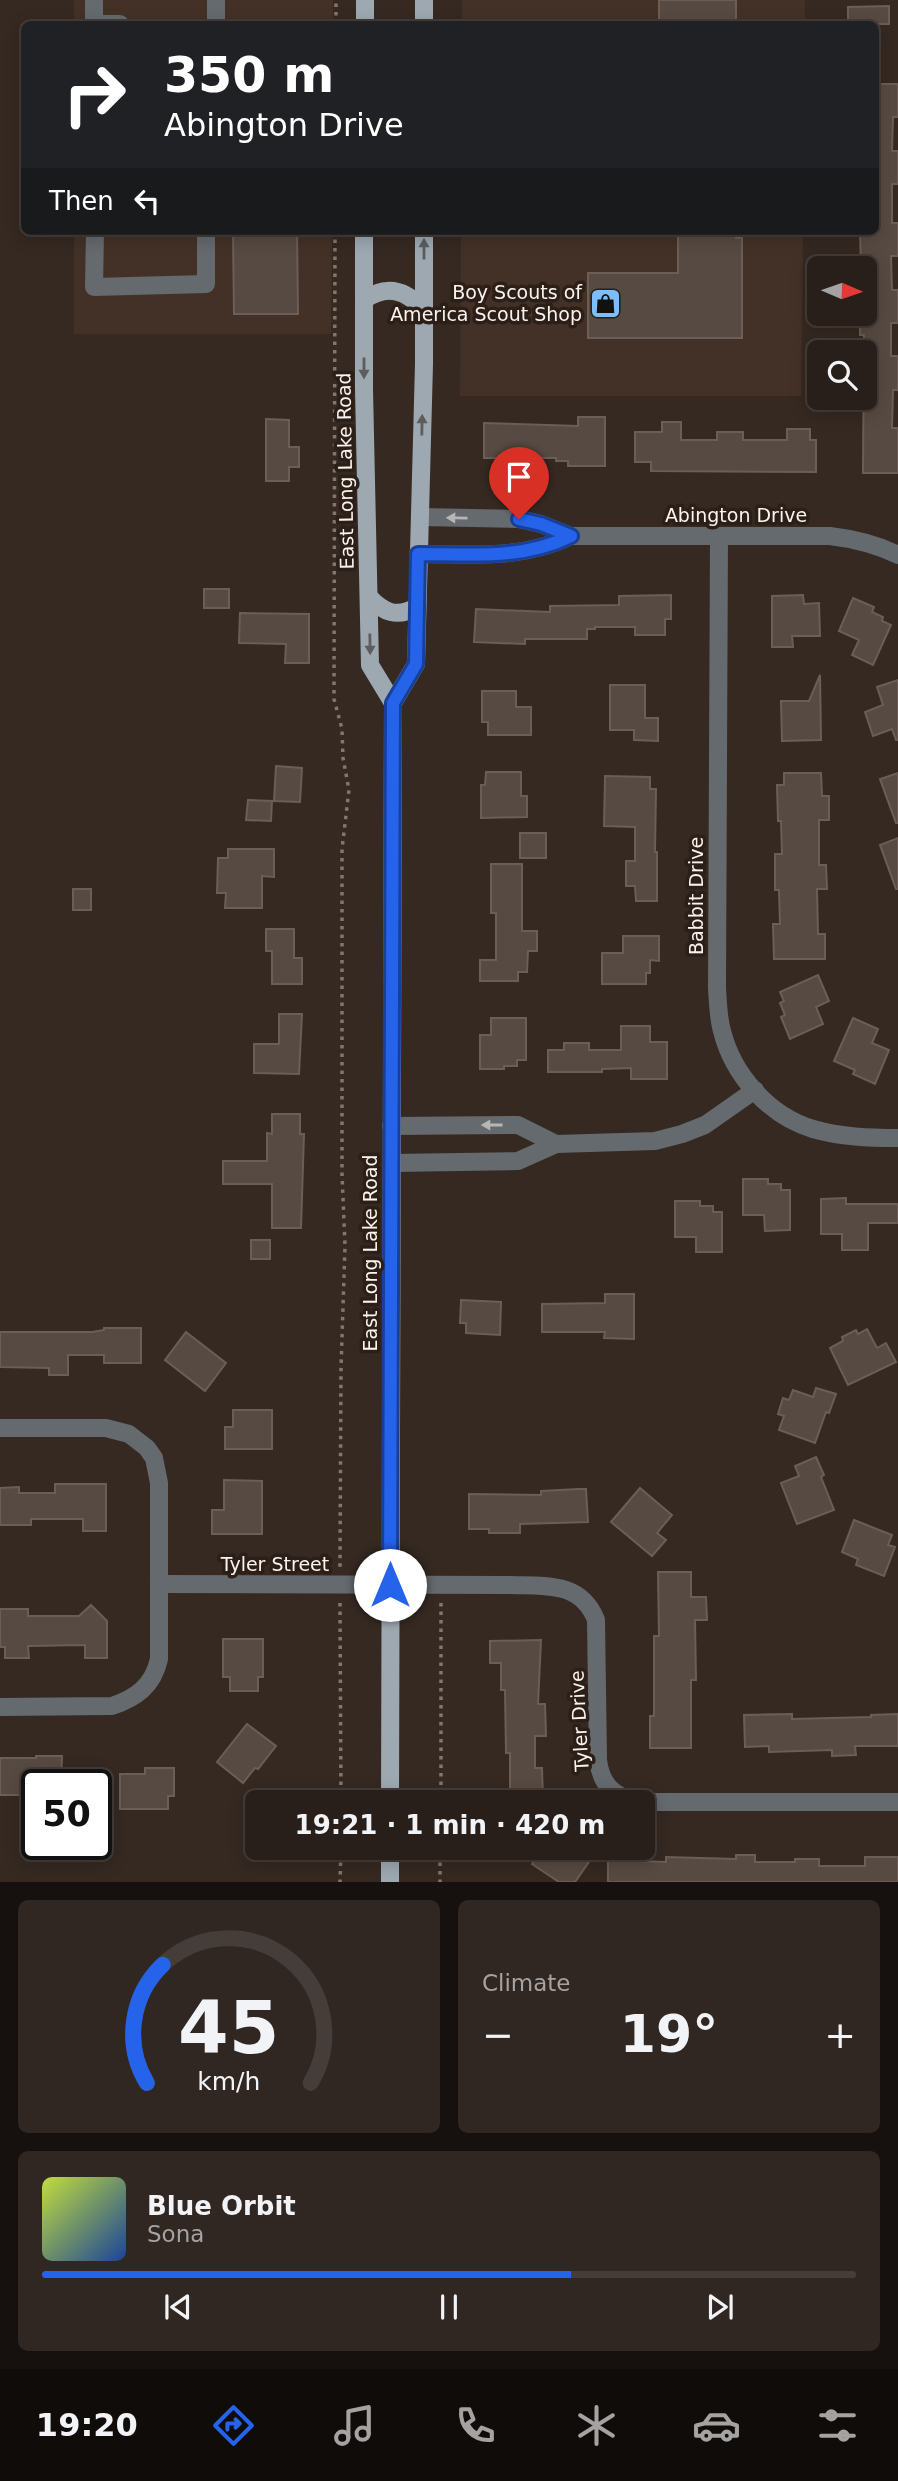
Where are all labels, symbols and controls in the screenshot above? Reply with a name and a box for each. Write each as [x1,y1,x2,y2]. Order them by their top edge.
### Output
text: 350 m [164,47,334,104]
icon: right [49,49,140,140]
text: Abington Drive [164,106,404,144]
icon: left [128,182,166,220]
text: Then [49,186,114,216]
one-way arrow [418,237,430,259]
north arrow [807,256,877,326]
map controls [807,256,877,410]
place label: Boy Scouts of America Scout Shop [390,281,583,325]
shop icon: Boy Scouts of America Scout Shop [588,286,622,320]
button: search [807,340,877,410]
one-way arrow [358,357,370,379]
street label: East Long Lake Road [332,372,358,570]
one-way arrow [417,413,428,435]
pin [489,447,549,519]
icon: arrive [500,458,538,496]
street label: Abington Drive [665,504,807,526]
one-way arrow [445,512,467,524]
one-way arrow [364,634,376,656]
street label: Babbit Drive [685,837,707,955]
one-way arrow [481,1120,503,1131]
street label: East Long Lake Road [359,1154,381,1352]
position arrow [353,1548,427,1622]
street label: Tyler Street [220,1553,329,1575]
street label: Tyler Drive [565,1670,593,1773]
speed limit sign: 50 [21,1769,112,1860]
text: 19:21 · 1 min · 420 m [295,1810,605,1840]
text: Climate [482,1970,571,1996]
text: 45 [178,1985,280,2070]
text: 19° [620,2004,718,2064]
text: − [482,2013,514,2057]
text: + [824,2013,856,2057]
text: km/h [197,2066,261,2095]
text: Blue Orbit [147,2191,296,2221]
text: Sona [147,2221,204,2247]
icon: previous [159,2288,197,2326]
icon: pause [430,2288,468,2326]
icon: next [701,2288,739,2326]
icon: directions [209,2401,258,2450]
icon: music [330,2401,379,2450]
icon: phone [451,2401,500,2450]
icon: climate [572,2401,621,2450]
icon: car [692,2401,741,2450]
icon: filters [813,2401,862,2450]
text: 19:20 [36,2406,138,2444]

